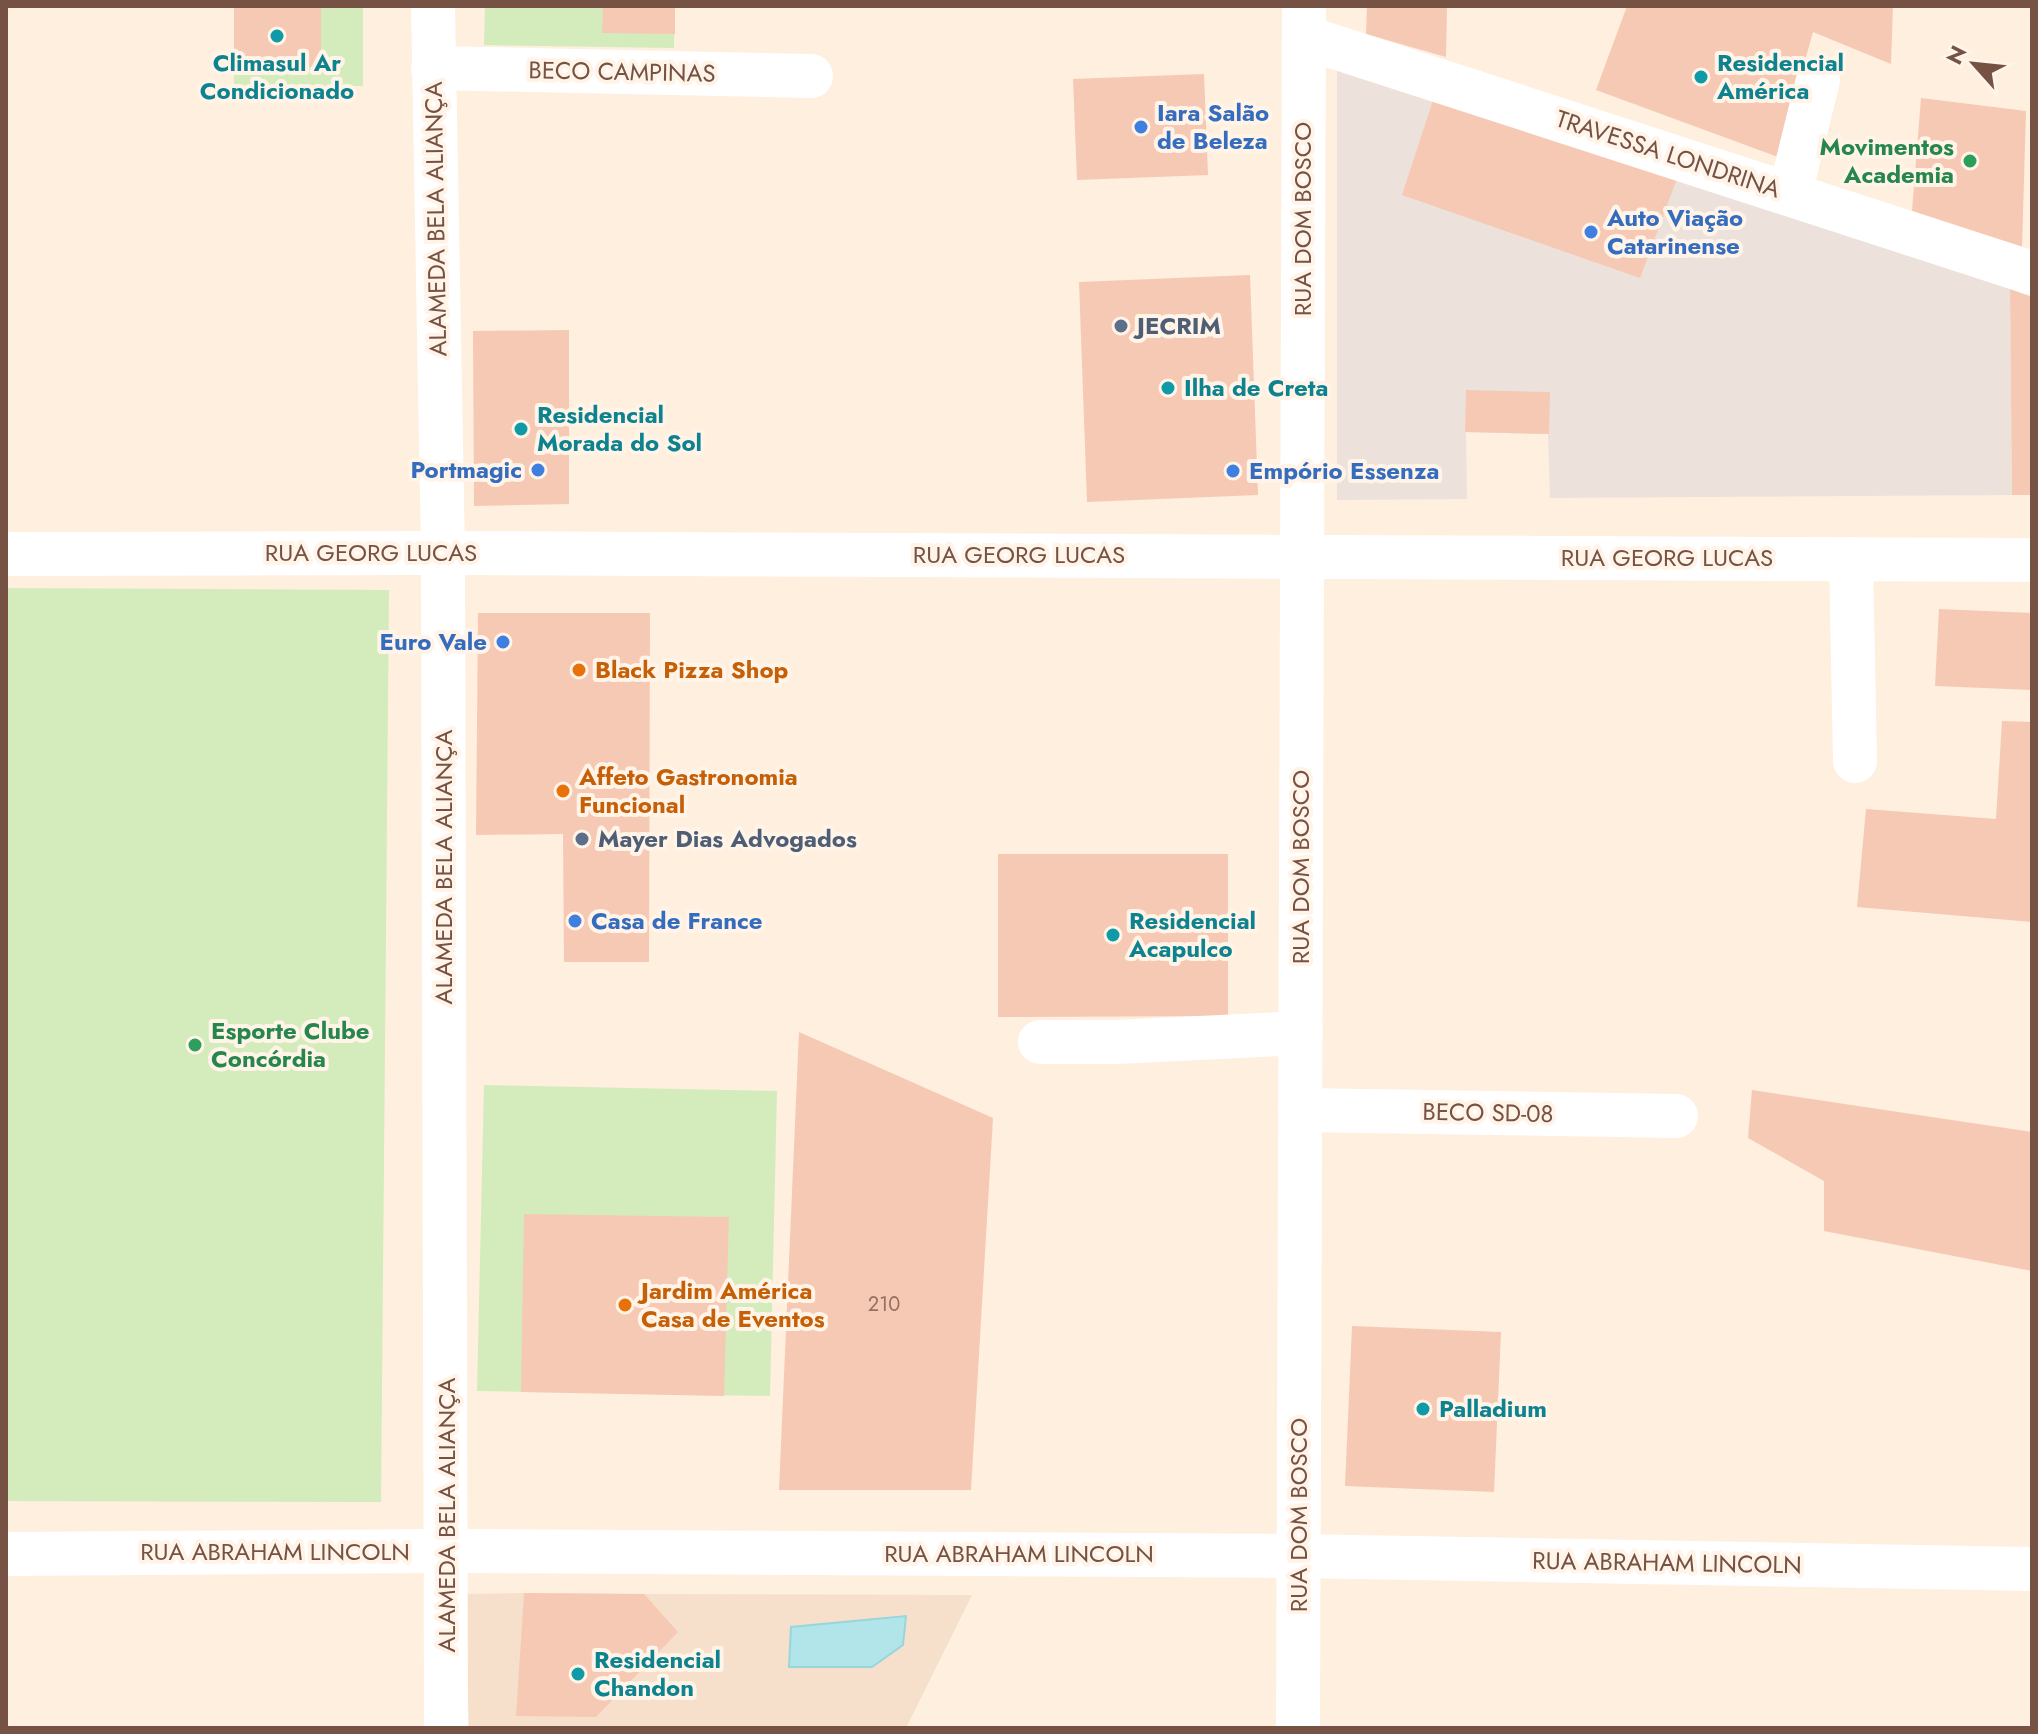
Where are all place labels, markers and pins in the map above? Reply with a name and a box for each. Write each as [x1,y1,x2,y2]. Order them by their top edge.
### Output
marker: Climasul Ar Condicionado [268,27,286,45]
place label: Climasul Ar Condicionado [200,45,354,108]
place label: Residencial América [1716,45,1844,108]
marker: Residencial América [1692,68,1710,86]
place label: Iara Salão de Beleza [1157,95,1269,158]
marker: Iara Salão de Beleza [1132,118,1150,136]
place label: Movimentos Academia [1820,129,1954,192]
marker: Movimentos Academia [1961,152,1979,170]
place label: Auto Viação Catarinense [1606,200,1743,263]
marker: Auto Viação Catarinense [1582,223,1600,241]
place label: JECRIM [1133,308,1221,343]
marker: JECRIM [1112,317,1130,335]
place label: Ilha de Creta [1184,370,1328,405]
marker: Ilha de Creta [1159,379,1177,397]
place label: Residencial Morada do Sol [537,397,702,460]
marker: Residencial Morada do Sol [512,420,530,438]
place label: Portmagic [410,452,522,487]
place label: Empório Essenza [1249,453,1439,488]
marker: Portmagic [529,461,547,479]
marker: Empório Essenza [1224,462,1242,480]
place label: Euro Vale [379,624,487,659]
marker: Euro Vale [494,633,512,651]
place label: Black Pizza Shop [595,652,789,687]
marker: Black Pizza Shop [570,661,588,679]
place label: Affeto Gastronomia Funcional [578,759,798,822]
marker: Affeto Gastronomia Funcional [554,782,572,800]
place label: Mayer Dias Advogados [598,821,857,856]
marker: Mayer Dias Advogados [573,830,591,848]
place label: Casa de France [591,903,763,938]
place label: Residencial Acapulco [1128,903,1256,966]
marker: Casa de France [566,912,584,930]
marker: Residencial Acapulco [1104,926,1122,944]
place label: Esporte Clube Concórdia [211,1013,370,1076]
marker: Esporte Clube Concórdia [186,1036,204,1054]
place label: Jardim América Casa de Eventos [637,1273,825,1336]
marker: Jardim América Casa de Eventos [616,1296,634,1314]
place label: Palladium [1439,1391,1547,1426]
marker: Palladium [1414,1400,1432,1418]
place label: Residencial Chandon [594,1642,721,1705]
marker: Residencial Chandon [569,1665,587,1683]

